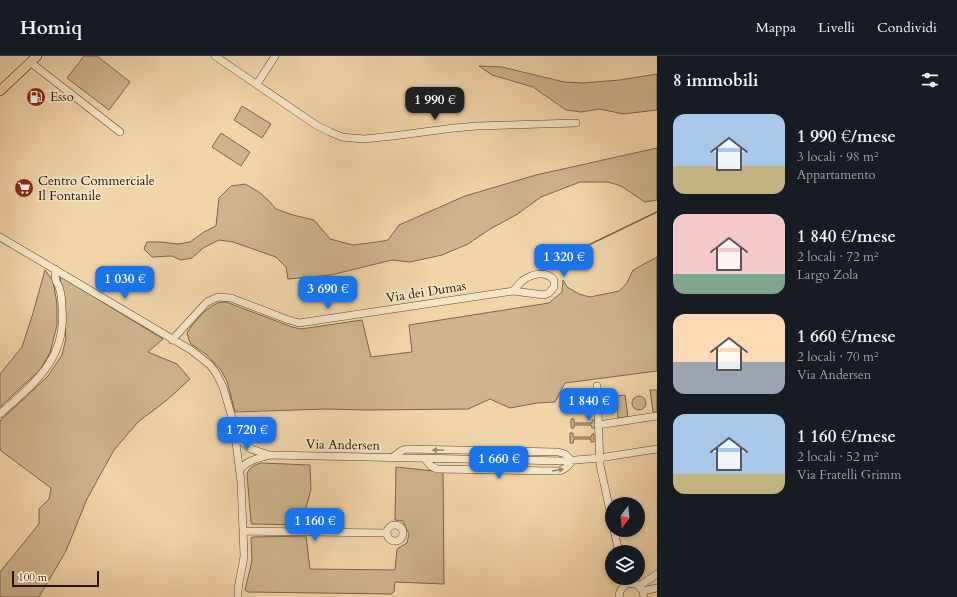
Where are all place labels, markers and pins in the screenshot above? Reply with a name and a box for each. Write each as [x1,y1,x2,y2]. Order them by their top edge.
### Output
fuel station icon: Esso [25,86,47,108]
pin: 1 990 € [398,87,472,121]
place label: Esso [50,88,74,106]
place label: Centro Commerciale Il Fontanile [38,172,155,205]
supermarket icon: Centro Commerciale Il Fontanile [13,177,35,199]
pin: 1 320 € [527,244,601,278]
pin: 1 030 € [88,266,162,300]
pin: 3 690 € [291,276,365,310]
pin: 1 840 € [552,388,626,422]
pin: 1 720 € [210,417,284,451]
pin: 1 660 € [462,446,536,480]
pin: 1 160 € [278,508,352,542]

